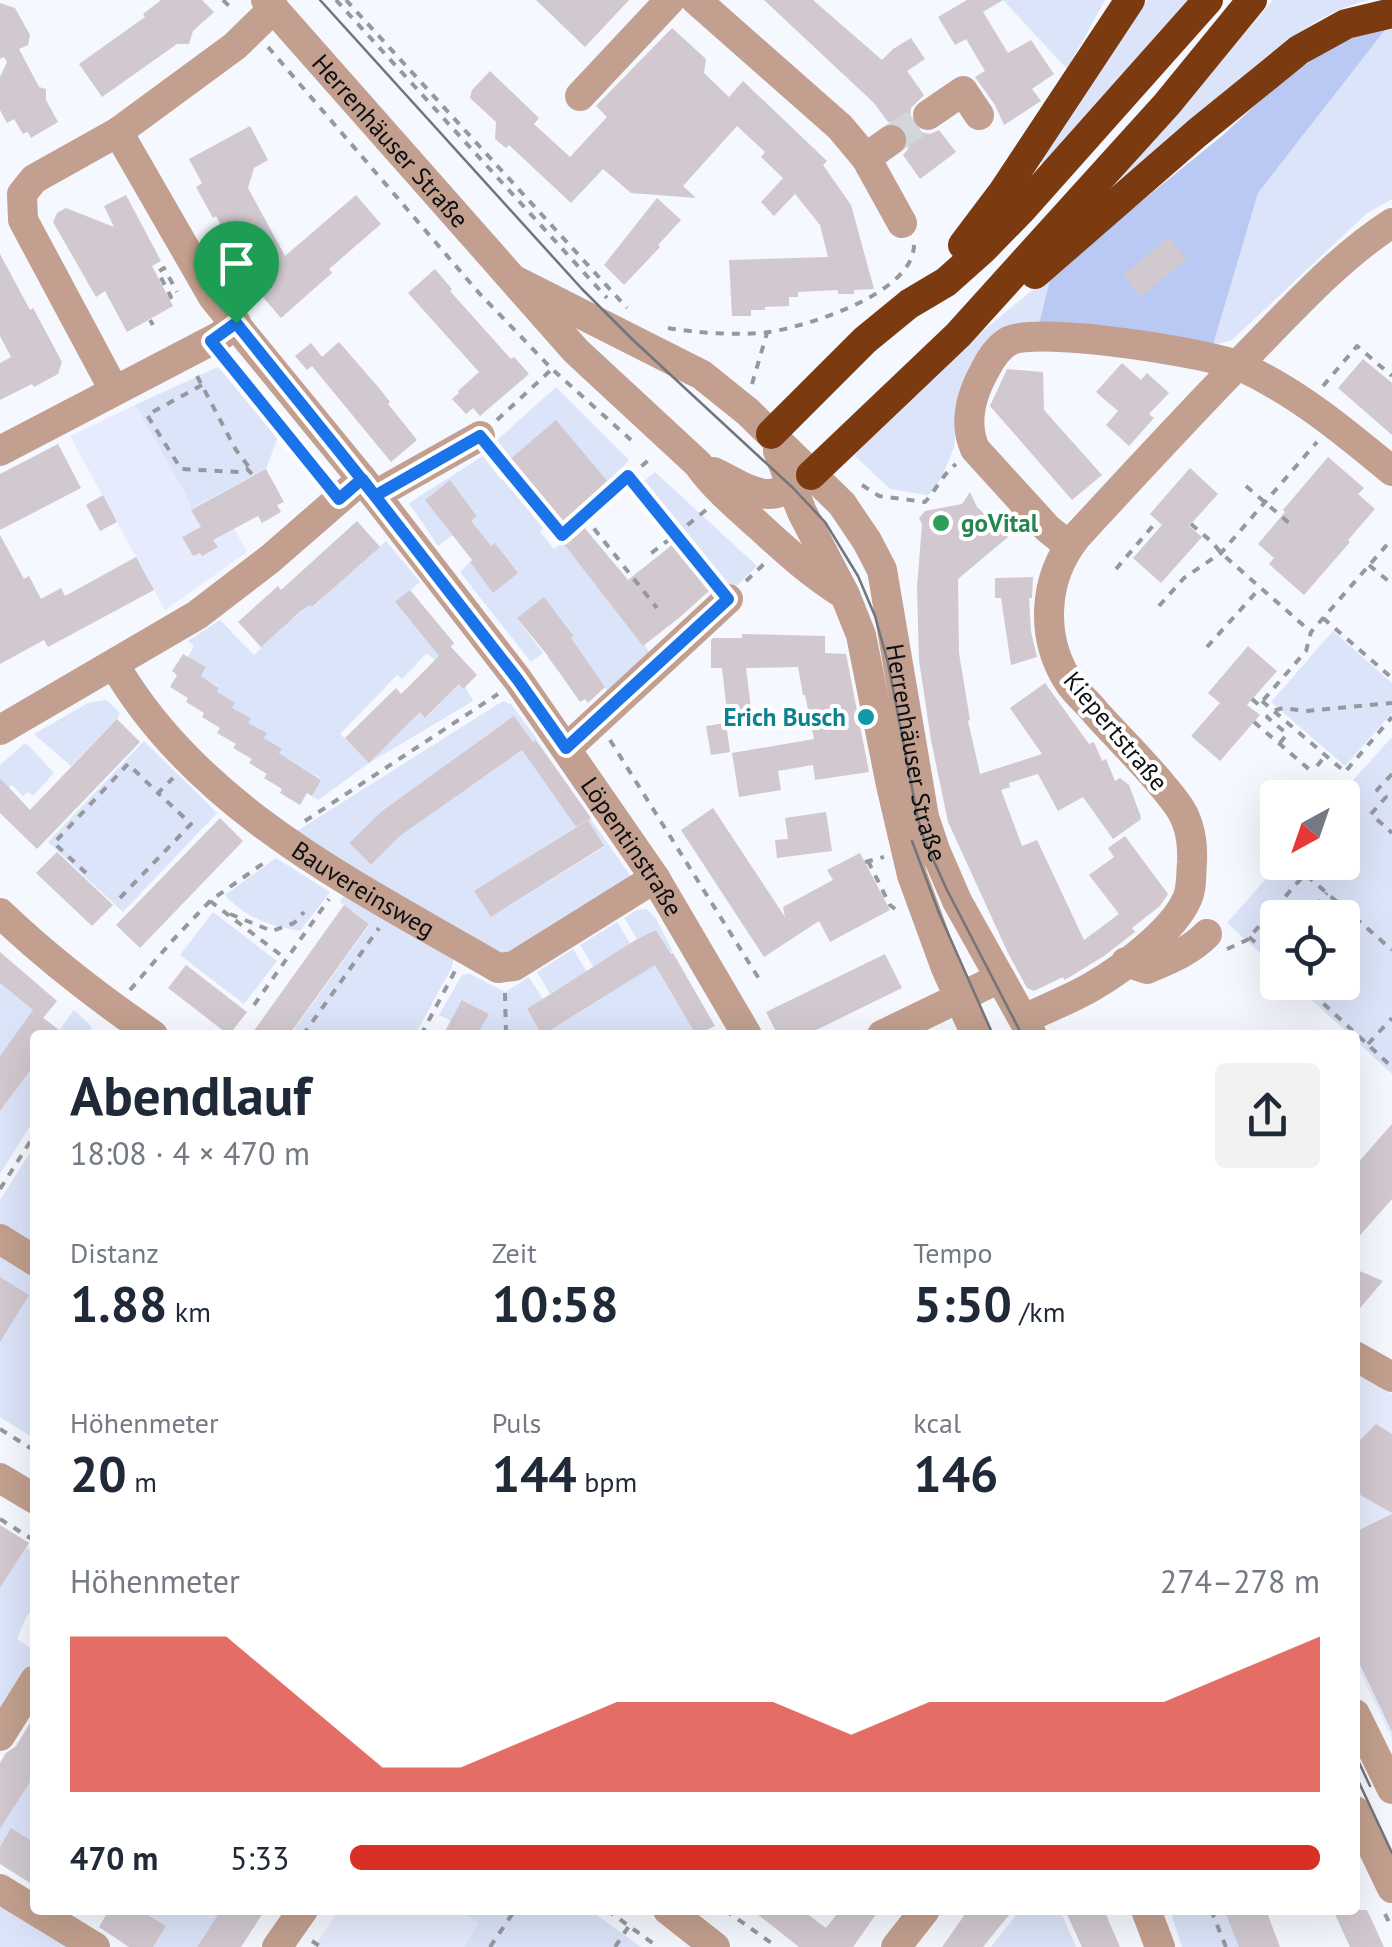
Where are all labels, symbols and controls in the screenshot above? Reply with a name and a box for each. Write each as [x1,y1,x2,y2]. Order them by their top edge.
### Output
street label: Herrenhäuser Straße [305,47,476,234]
pin [194,221,279,324]
icon: arrive [209,236,264,291]
place label: goVital [961,507,1039,539]
marker: goVital [930,512,952,534]
street label: Herrenhäuser Straße [879,641,954,866]
street label: Kiepertstraße [1057,665,1175,797]
place label: Erich Busch [723,701,846,733]
marker: Erich Busch [855,706,877,728]
street label: Löpentinstraße [574,771,690,922]
north arrow [1260,780,1360,880]
map controls [1260,780,1360,1000]
street label: Bauvereinsweg [286,834,440,945]
button: locate [1260,900,1360,1000]
text: Abendlauf [70,1059,311,1130]
button: share [1215,1063,1320,1168]
text: 18:08 · 4 × 470 m [70,1132,310,1174]
text: Distanz [70,1234,159,1271]
text: Zeit [492,1234,537,1271]
text: Tempo [913,1234,992,1271]
text: 1.88 [70,1271,167,1336]
text: 10:58 [492,1271,619,1336]
text: 5:50 [913,1271,1012,1336]
text: km [167,1293,211,1330]
text: /km [1012,1293,1065,1330]
text: Höhenmeter [70,1404,219,1441]
text: Puls [492,1404,541,1441]
text: kcal [913,1404,961,1441]
text: 20 [70,1441,127,1506]
text: 144 [492,1441,577,1506]
text: 146 [913,1441,998,1506]
text: m [127,1463,157,1500]
text: bpm [577,1463,637,1500]
text: Höhenmeter [70,1560,240,1602]
text: 274–278 m [1160,1560,1320,1602]
text: 470 m [70,1837,158,1879]
text: 5:33 [230,1837,289,1879]

